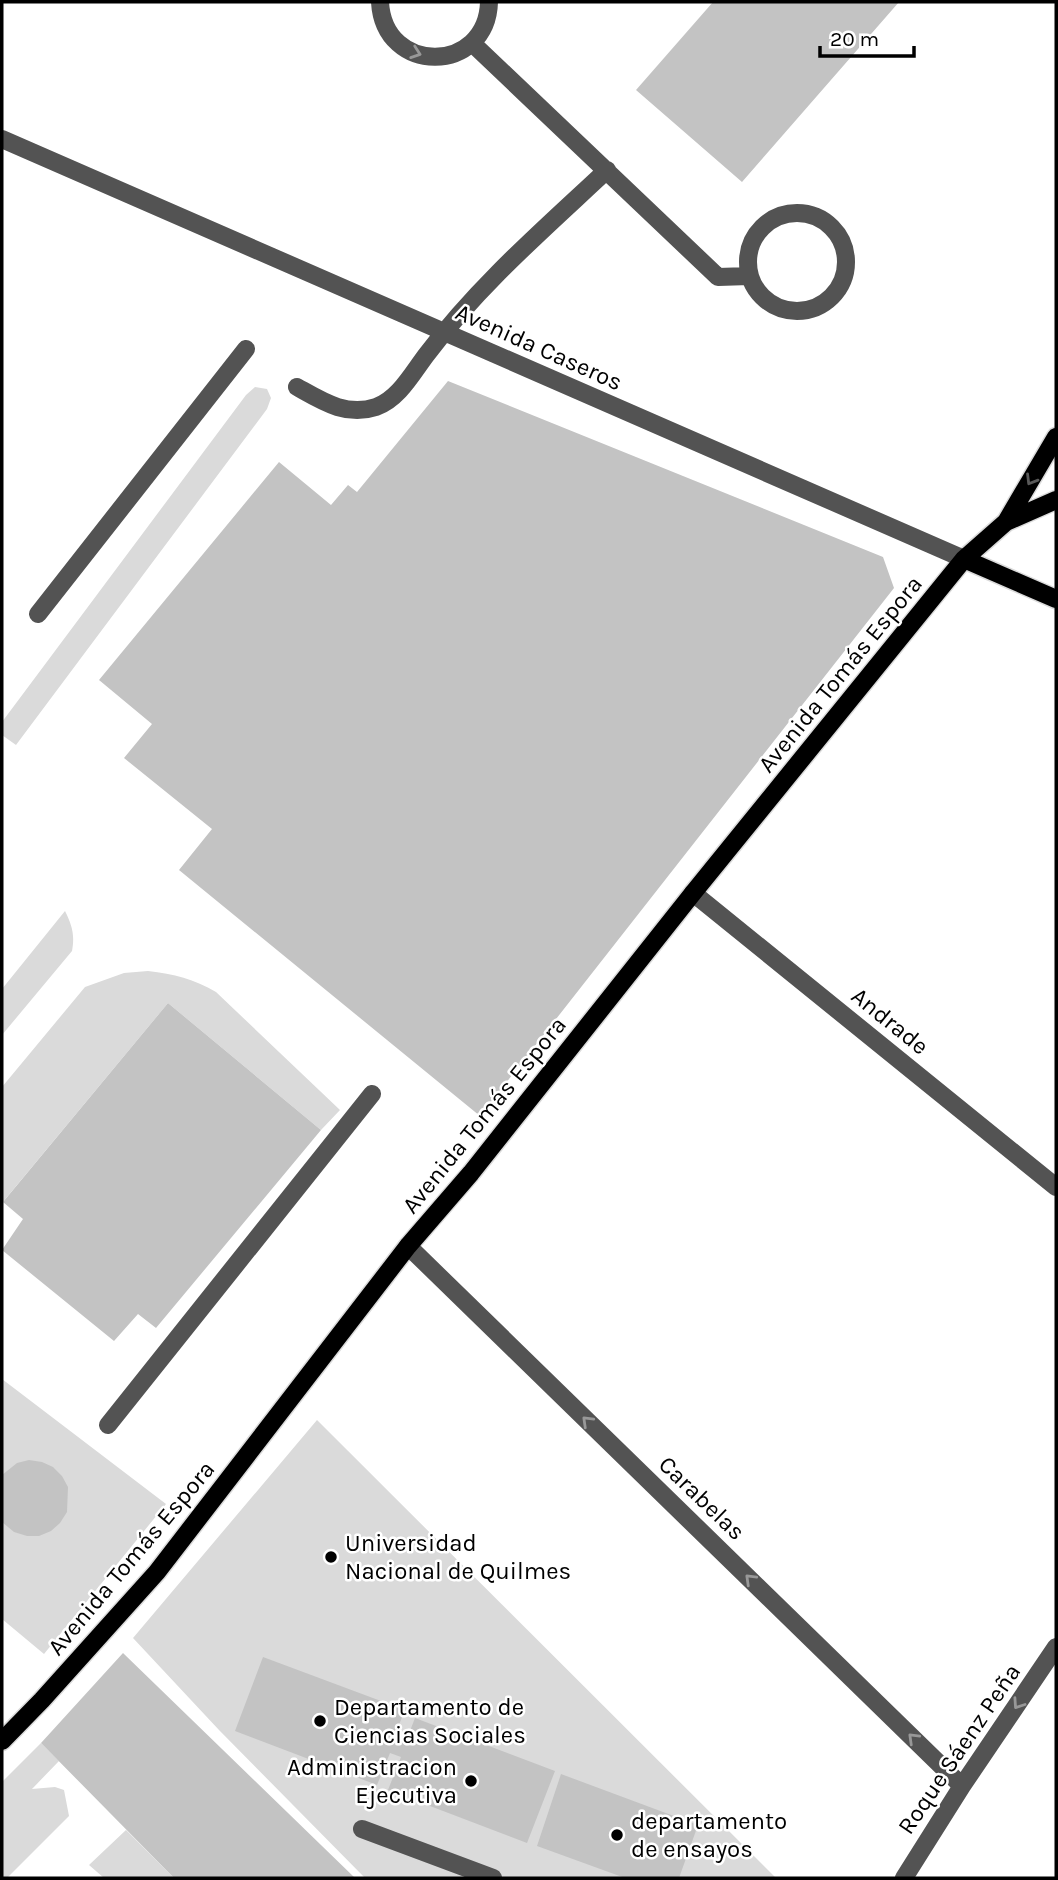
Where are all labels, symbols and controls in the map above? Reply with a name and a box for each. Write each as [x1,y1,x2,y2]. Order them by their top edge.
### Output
scale bar [820,14,914,58]
text: 20 m [830,27,879,51]
one-way arrow [409,45,422,59]
street label: Avenida Caseros [451,298,627,396]
one-way arrow [1026,472,1039,485]
street label: Avenida Tomás Espora [752,570,928,778]
street label: Andrade [846,982,934,1060]
street label: Avenida Tomás Espora [396,1011,572,1219]
one-way arrow [582,1416,595,1429]
street label: Carabelas [653,1450,751,1546]
street label: Avenida Tomás Espora [42,1455,220,1661]
place label: Universidad Nacional de Quilmes [345,1529,571,1585]
marker: Universidad Nacional de Quilmes [323,1549,339,1565]
one-way arrow [745,1575,758,1588]
street label: Roque Sáenz Peña [892,1659,1026,1839]
place label: Departamento de Ciencias Sociales [334,1693,526,1749]
one-way arrow [1014,1696,1026,1709]
marker: Departamento de Ciencias Sociales [312,1713,328,1729]
one-way arrow [908,1734,921,1747]
place label: Administracion Ejecutiva [287,1753,457,1809]
marker: Administracion Ejecutiva [463,1773,479,1789]
place label: departamento de ensayos [631,1807,787,1863]
marker: departamento de ensayos [609,1827,625,1843]

